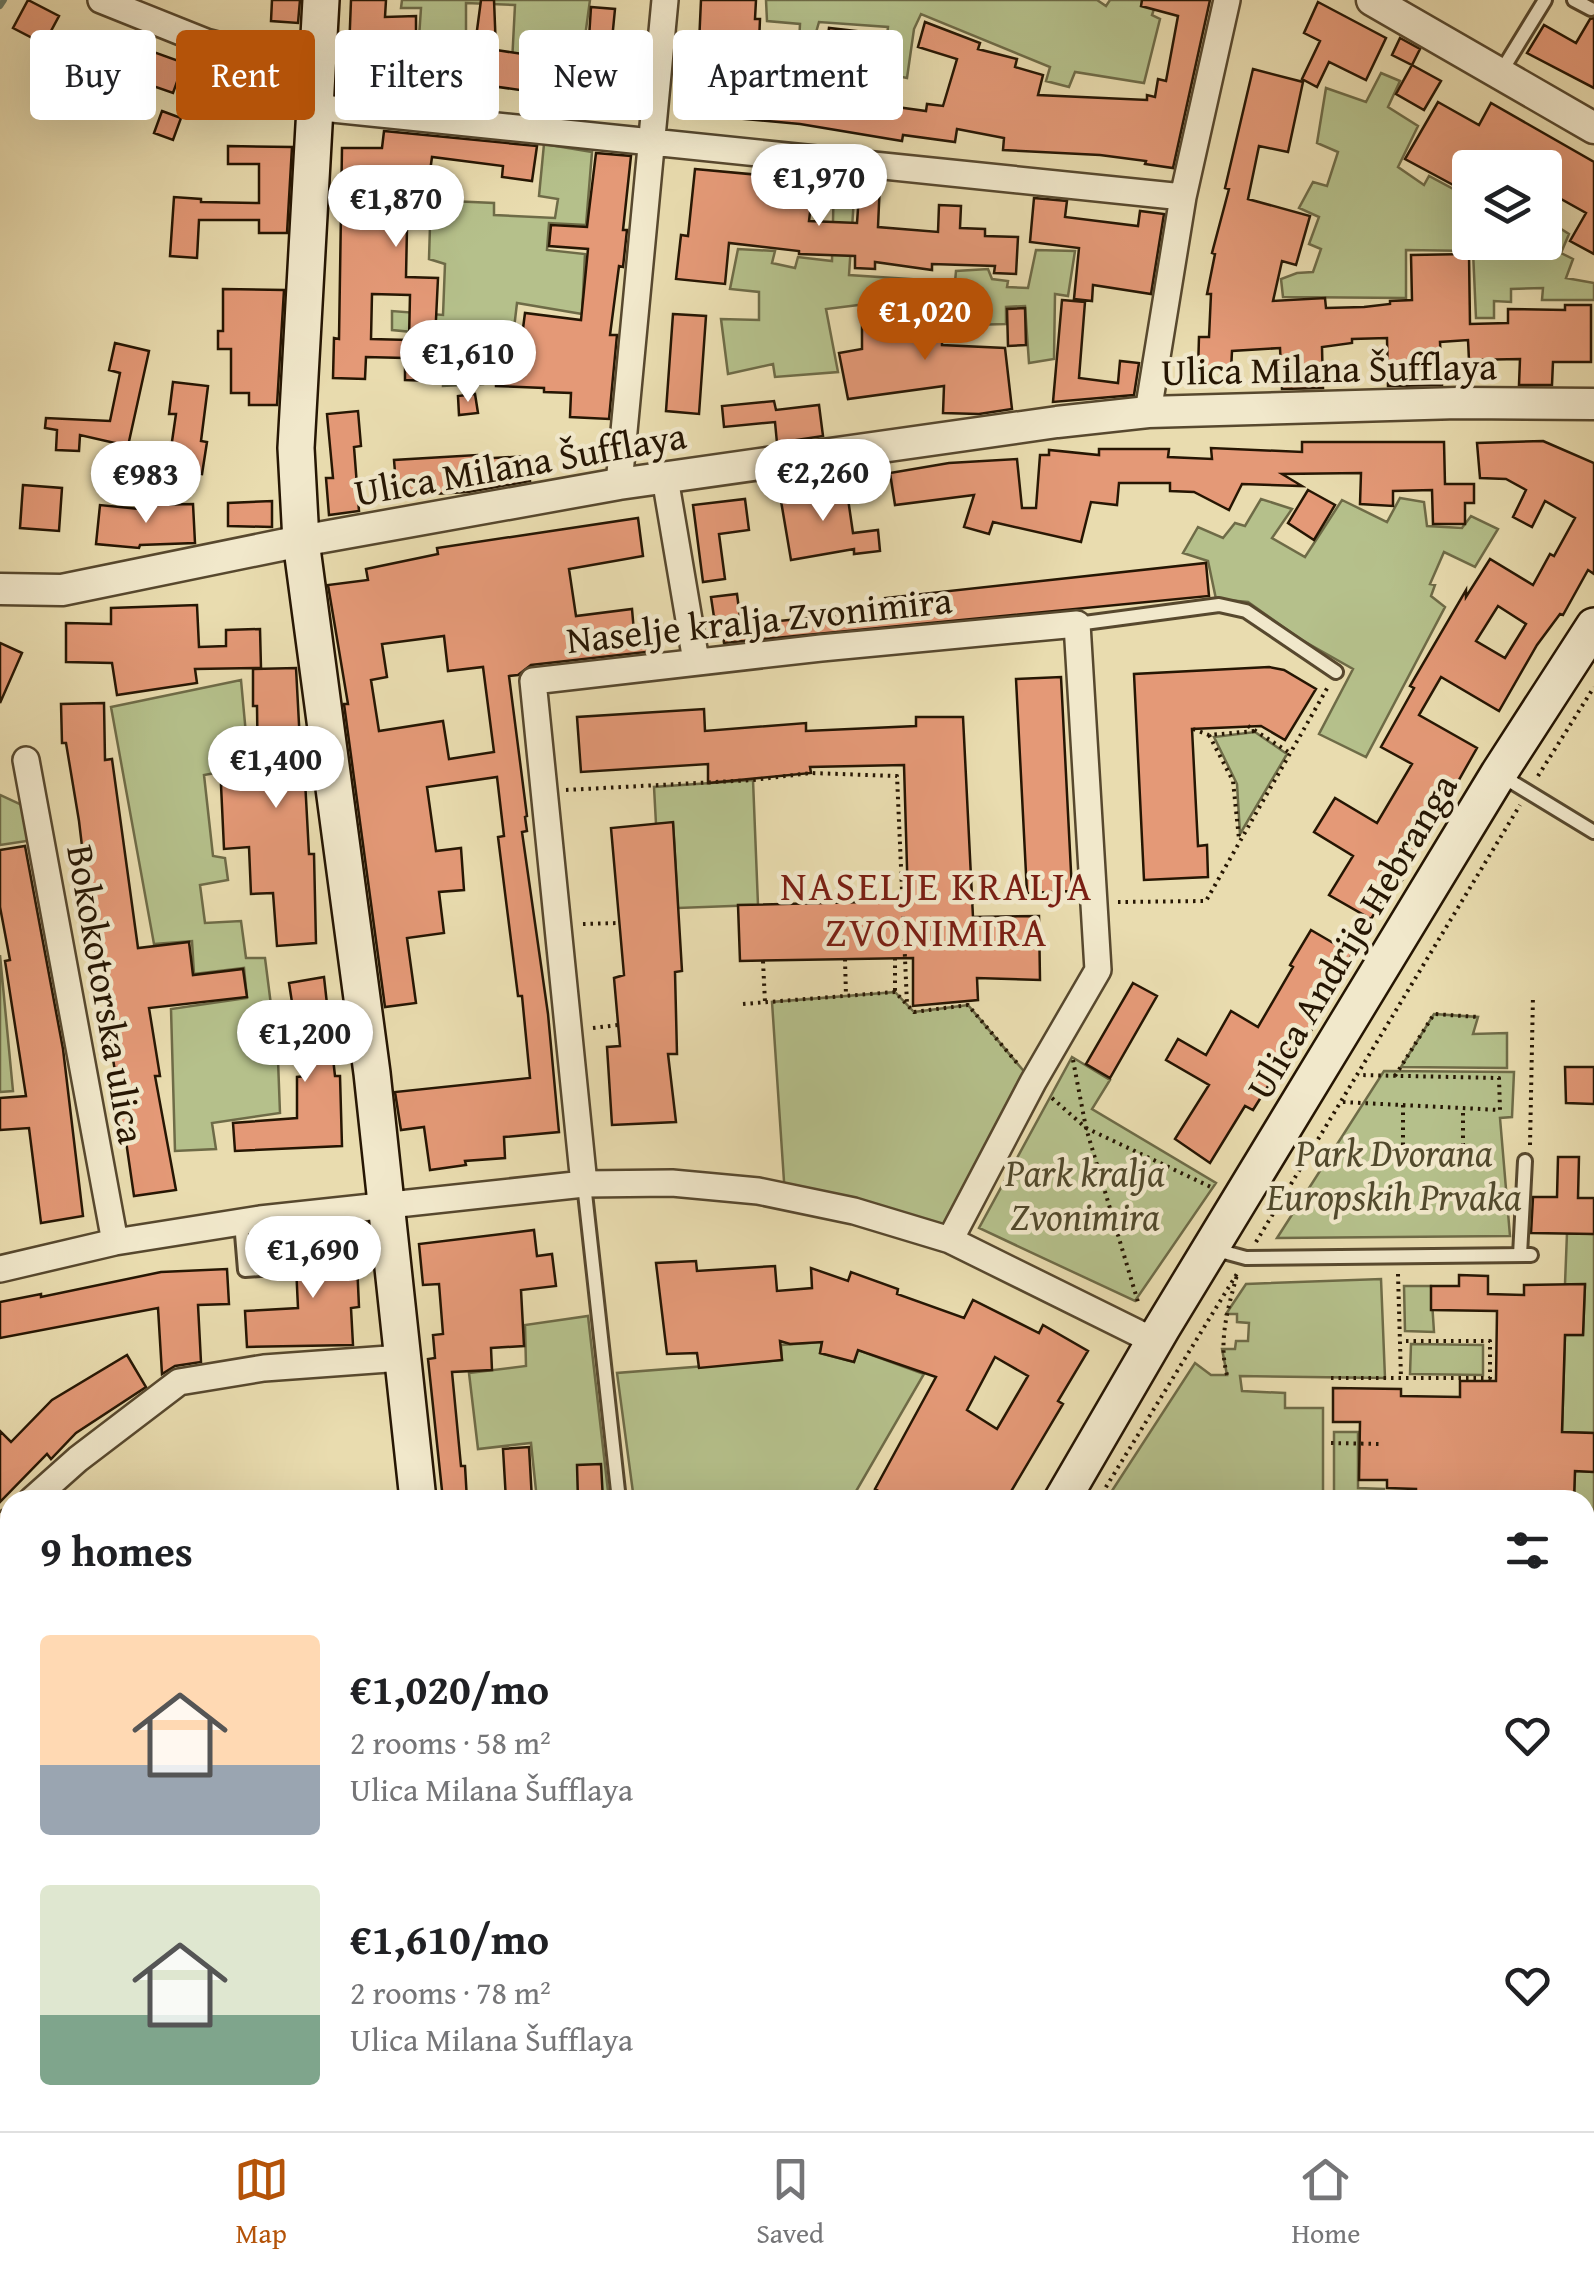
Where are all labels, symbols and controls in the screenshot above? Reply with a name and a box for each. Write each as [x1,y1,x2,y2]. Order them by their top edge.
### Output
chip: Buy [30,30,156,120]
chip: Rent [176,30,315,120]
chip: Filters [335,30,499,120]
chip: New [519,30,653,120]
chip: Apartment [673,30,903,120]
pin: €1,970 [738,144,900,229]
map controls [1452,150,1562,260]
button: layers [1452,150,1562,260]
text: €1,970 [773,153,865,200]
pin: €1,870 [315,165,477,250]
text: €1,870 [350,174,442,221]
pin: €1,020 [844,278,1006,363]
text: €1,020 [879,287,971,334]
pin: €1,610 [387,320,549,405]
text: €1,610 [422,329,514,376]
street label: Ulica Milana Šufflaya [1160,337,1498,399]
street label: Ulica Milana Šufflaya [350,406,690,520]
pin: €2,260 [742,439,904,524]
pin: €983 [87,441,205,526]
text: €2,260 [777,448,869,495]
text: €983 [113,450,179,497]
street label: Naselje kralja Zvonimira [564,571,955,667]
pin: €1,400 [195,726,357,811]
text: €1,400 [230,735,322,782]
street label: Ulica Andrije Hebranga [1231,762,1471,1109]
street label: Bokokotorska ulica [53,840,161,1148]
district label: NASELJE KRALJA ZVONIMIRA [780,856,1094,961]
pin: €1,200 [224,1000,386,1085]
text: €1,200 [259,1009,351,1056]
park label: Park Dvorana Europskih Prvaka [1265,1124,1522,1224]
park label: Park kralja Zvonimira [1004,1144,1165,1244]
pin: €1,690 [232,1216,394,1301]
text: €1,690 [267,1225,359,1272]
text: 9 homes [40,1520,193,1581]
icon: filters [1500,1523,1555,1578]
text: €1,020/mo [350,1658,549,1719]
icon: home [120,1675,240,1795]
icon: heart [1500,1708,1555,1763]
text: 2 rooms · 58 m² [350,1719,551,1766]
text: Ulica Milana Šufflaya [350,1766,633,1813]
text: €1,610/mo [350,1908,549,1969]
icon: home [120,1925,240,2045]
icon: heart [1500,1958,1555,2013]
text: 2 rooms · 78 m² [350,1969,551,2016]
text: Ulica Milana Šufflaya [350,2016,633,2063]
tab: Map [234,2152,289,2253]
tab: Saved [756,2152,824,2253]
tab: Home [1291,2152,1360,2253]

